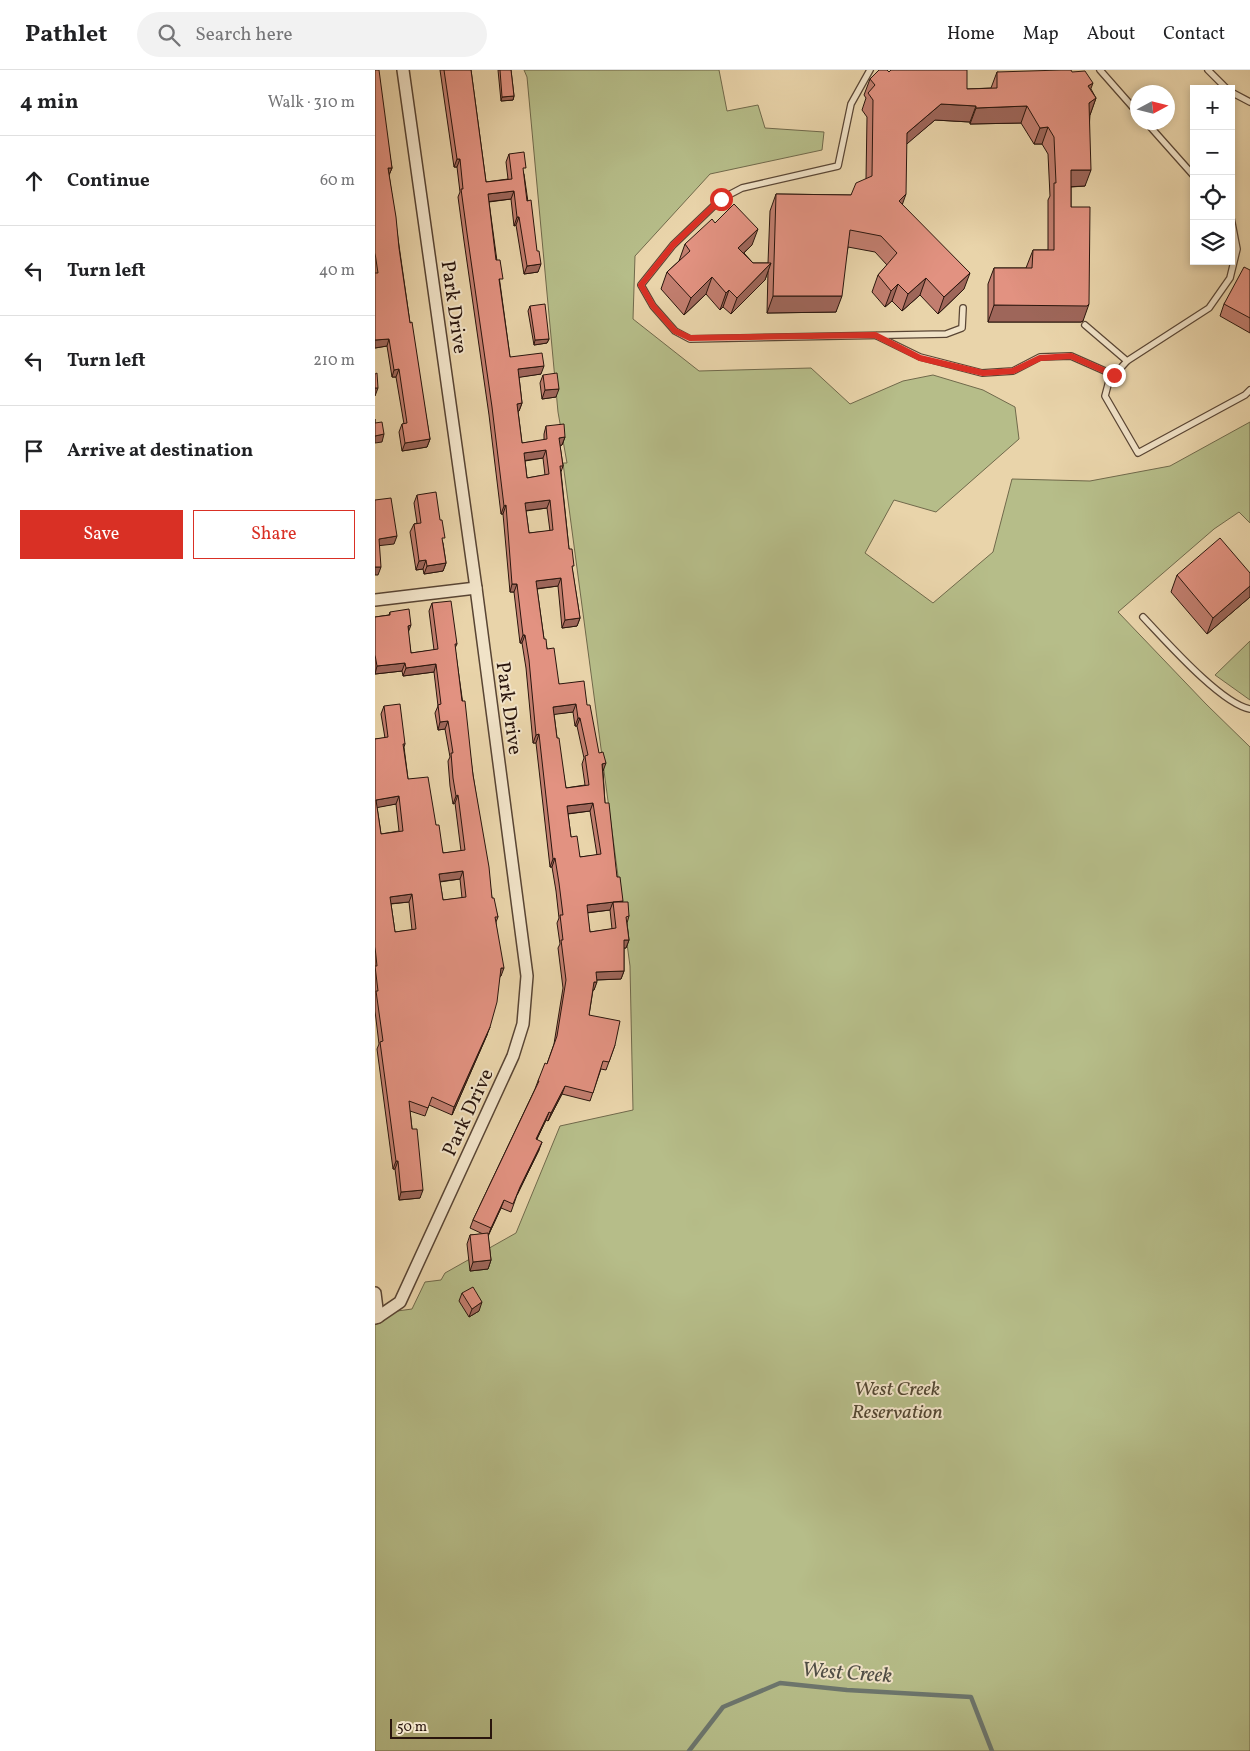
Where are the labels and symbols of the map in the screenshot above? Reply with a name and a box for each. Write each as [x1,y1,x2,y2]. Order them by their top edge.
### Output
north arrow [1130,85,1175,130]
route start [710,188,733,211]
street label: Park Drive [433,259,473,356]
route end [1103,364,1126,387]
street label: Park Drive [488,660,528,757]
street label: Park Drive [436,1064,501,1161]
park label: West Creek Reservation [851,1376,943,1427]
water label: West Creek [801,1656,893,1691]
scale bar [390,1716,493,1739]

